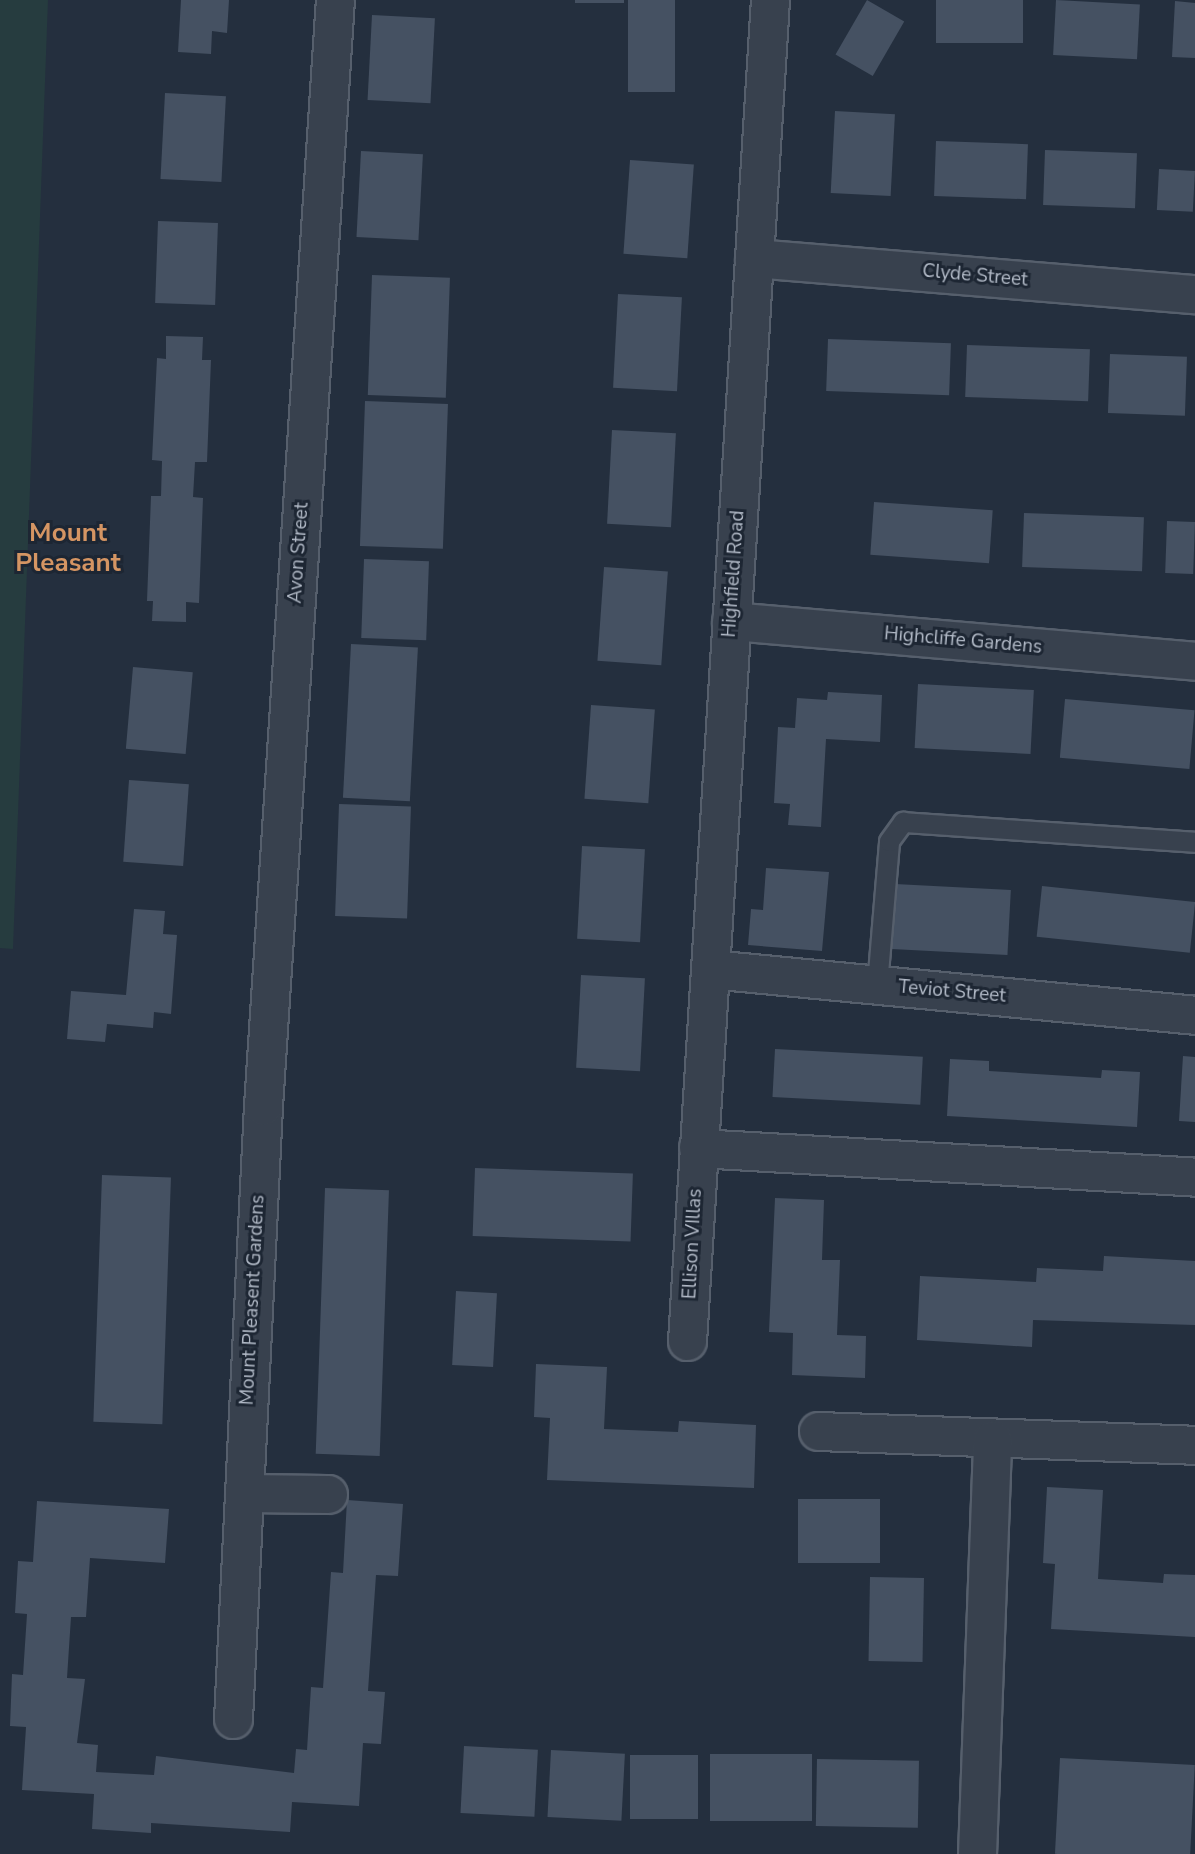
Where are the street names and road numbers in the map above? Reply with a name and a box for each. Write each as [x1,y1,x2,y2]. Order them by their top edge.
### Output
street label: Clyde Street [921,260,1029,292]
street label: Avon Street [284,502,314,604]
street label: Highfield Road [718,510,750,638]
street label: Highcliffe Gardens [883,623,1043,659]
street label: Teviot Street [897,976,1007,1008]
street label: Ellison VIllas [679,1188,707,1300]
street label: Mount Pleasent Gardens [236,1194,270,1406]

